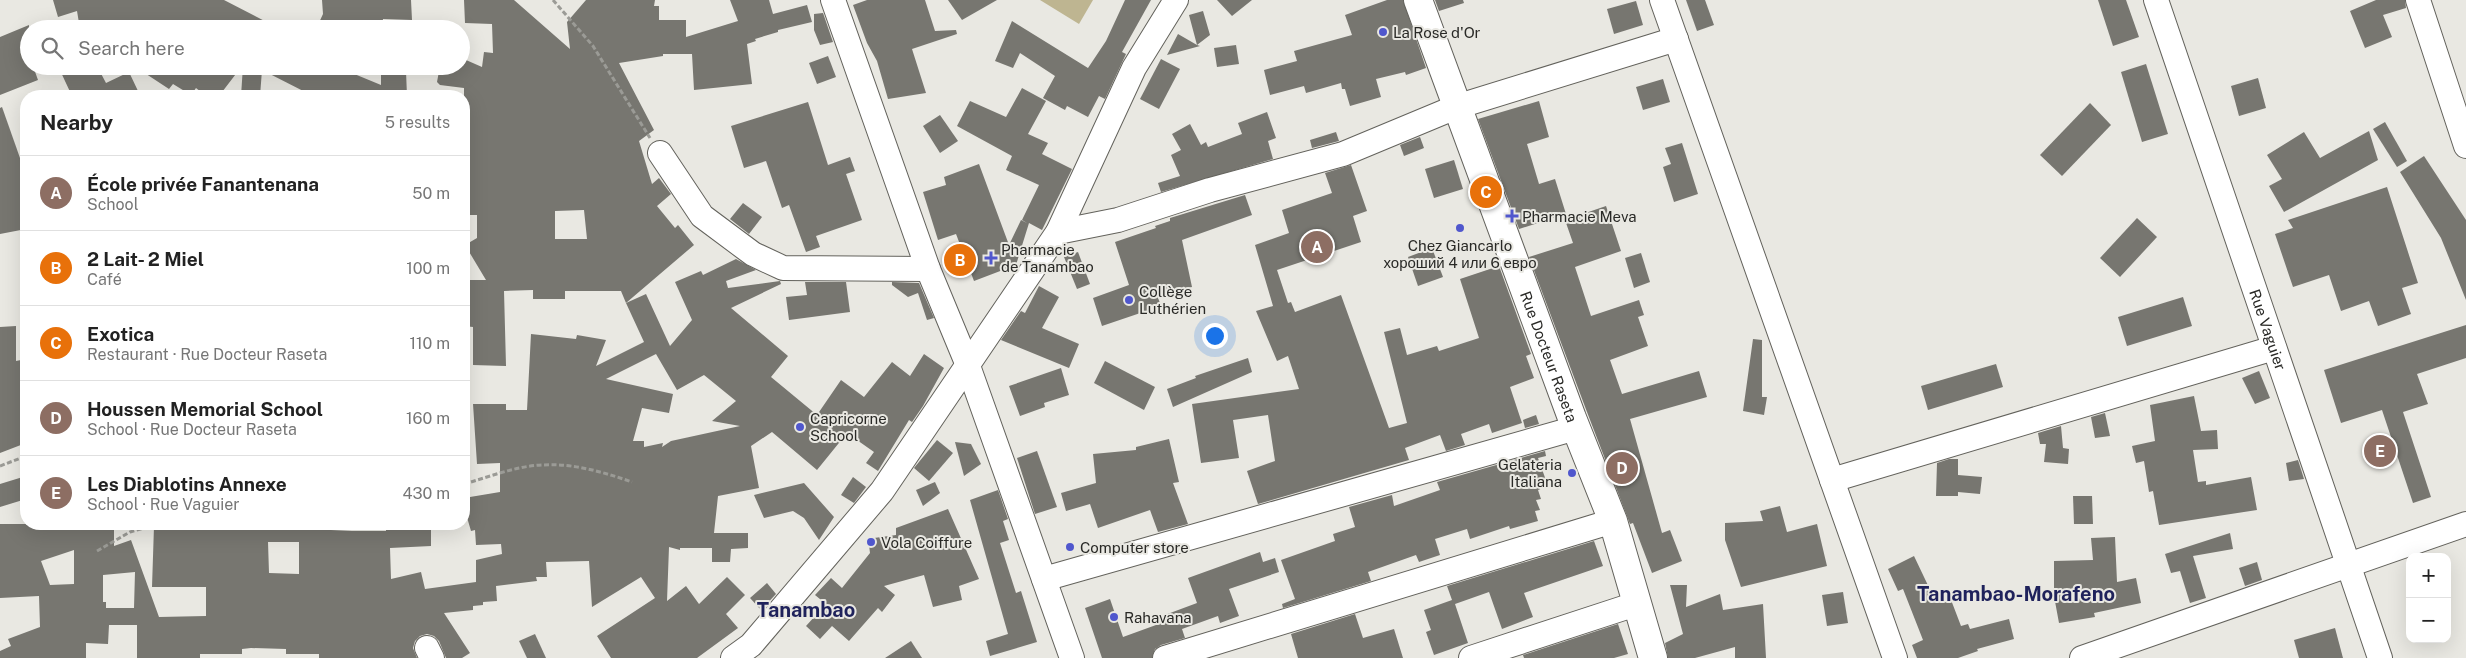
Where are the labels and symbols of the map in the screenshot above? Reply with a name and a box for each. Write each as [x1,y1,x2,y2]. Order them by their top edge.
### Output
place label: La Rose d'Or [1393,24,1481,41]
marker: La Rose d'Or [1377,26,1389,38]
pin: C [1470,173,1502,211]
place label: Pharmacie Meva [1522,208,1637,225]
marker: Pharmacie Meva [1506,210,1518,222]
marker: Chez Giancarlo хороший 4 или 6 евро [1454,222,1466,234]
pin: A [1301,228,1333,266]
place label: Chez Giancarlo хороший 4 или 6 евро [1383,237,1537,271]
pin: B [944,241,976,279]
place label: Pharmacie de Tanambao [1001,241,1094,275]
marker: Pharmacie de Tanambao [985,252,997,264]
place label: Collège Luthérien [1139,283,1206,317]
street label: Rue Vaguier [2247,287,2290,372]
street label: Rue Docteur Raseta [1518,289,1581,424]
marker: Collège Luthérien [1123,294,1135,306]
your location [1202,323,1228,349]
place label: Capricorne School [810,410,887,444]
marker: Capricorne School [794,421,806,433]
pin: E [2364,432,2396,470]
pin: D [1606,449,1638,487]
place label: Gelateria Italiana [1498,456,1562,490]
marker: Gelateria Italiana [1566,467,1578,479]
place label: Vola Coiffure [881,534,972,551]
marker: Vola Coiffure [865,536,877,548]
place label: Computer store [1080,539,1189,556]
marker: Computer store [1064,541,1076,553]
district label: Tanambao-Morafeno [1917,582,2115,606]
district label: Tanambao [757,598,855,622]
place label: Rahavana [1124,609,1192,626]
marker: Rahavana [1108,611,1120,623]

